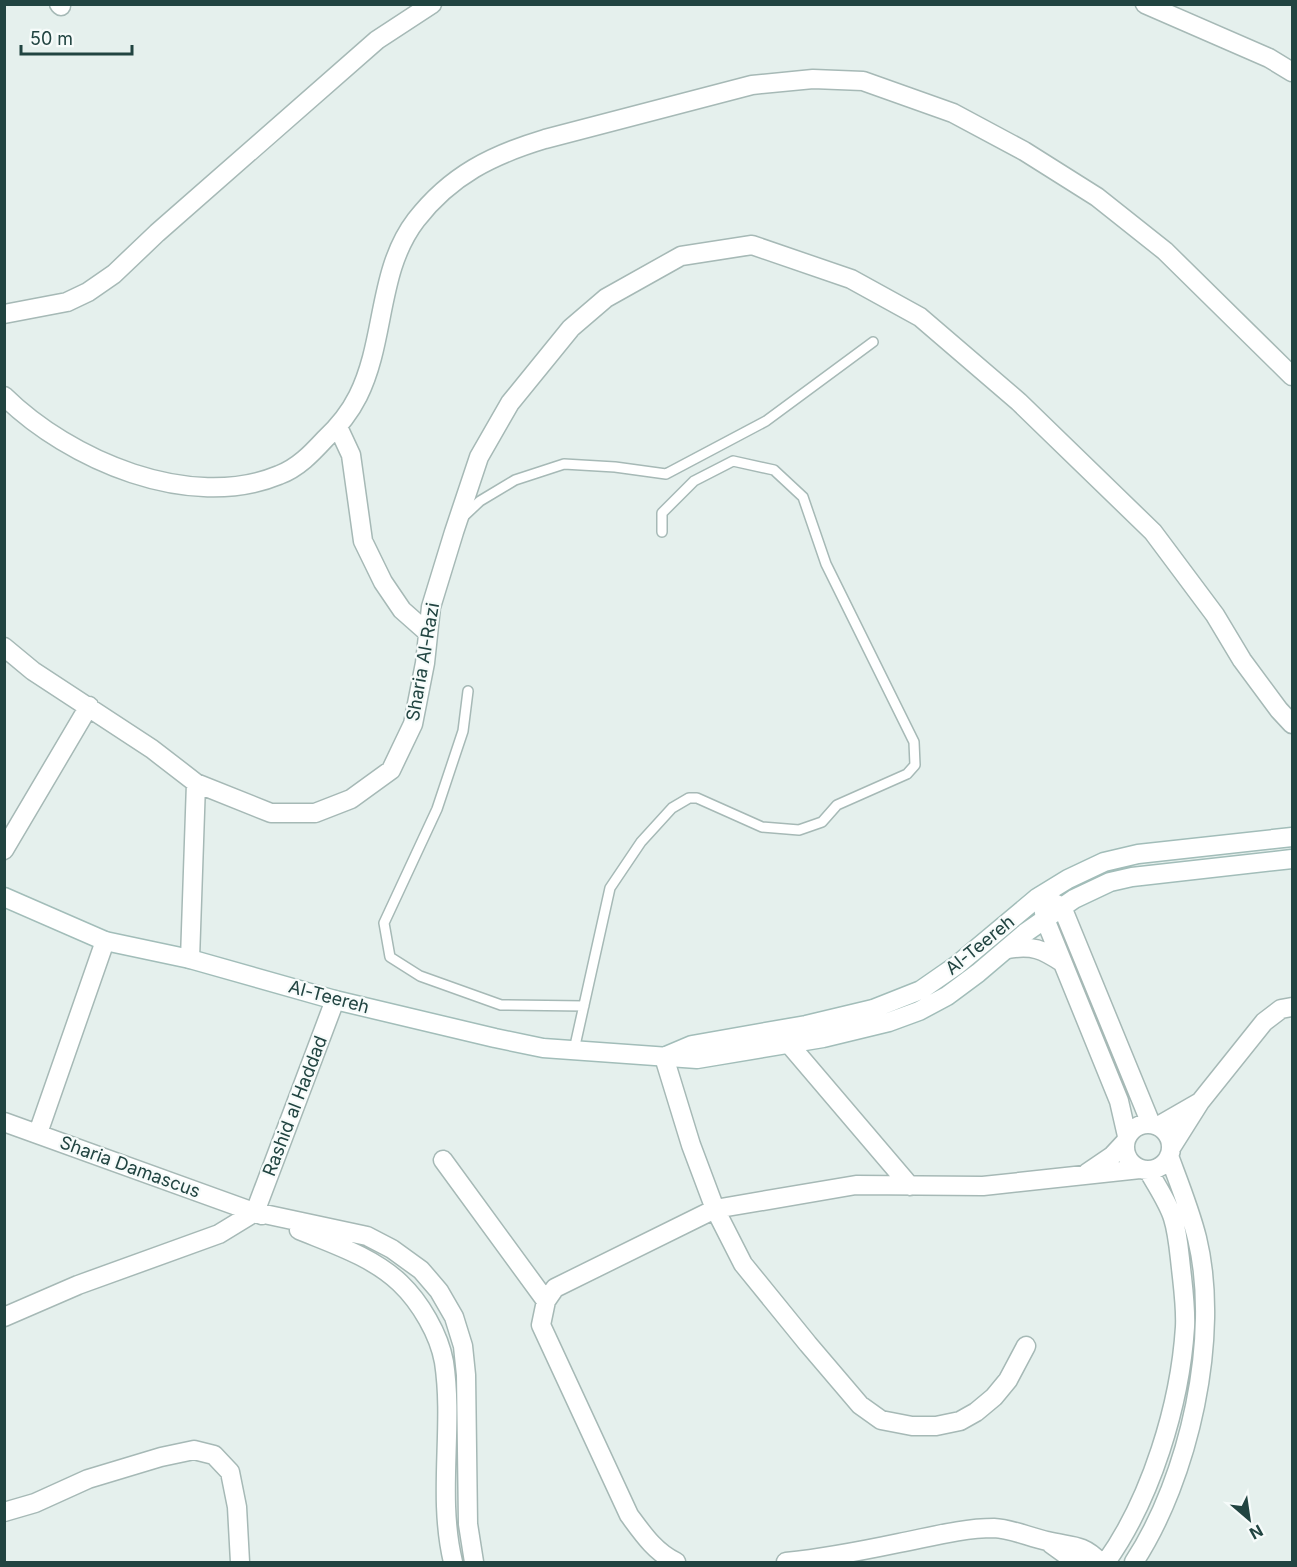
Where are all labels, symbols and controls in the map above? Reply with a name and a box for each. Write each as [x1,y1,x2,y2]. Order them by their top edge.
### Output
scale bar [21,18,132,56]
text: 50 m [30,28,73,49]
street label: Sharia Al-Razi [402,601,443,723]
street label: Al-Teereh [941,910,1018,979]
street label: Al-Teereh [287,976,372,1017]
street label: Rashid al Haddad [258,1033,331,1179]
street label: Sharia Damascus [57,1131,203,1202]
north arrow [1219,1489,1279,1549]
text: N [1246,1520,1266,1544]

